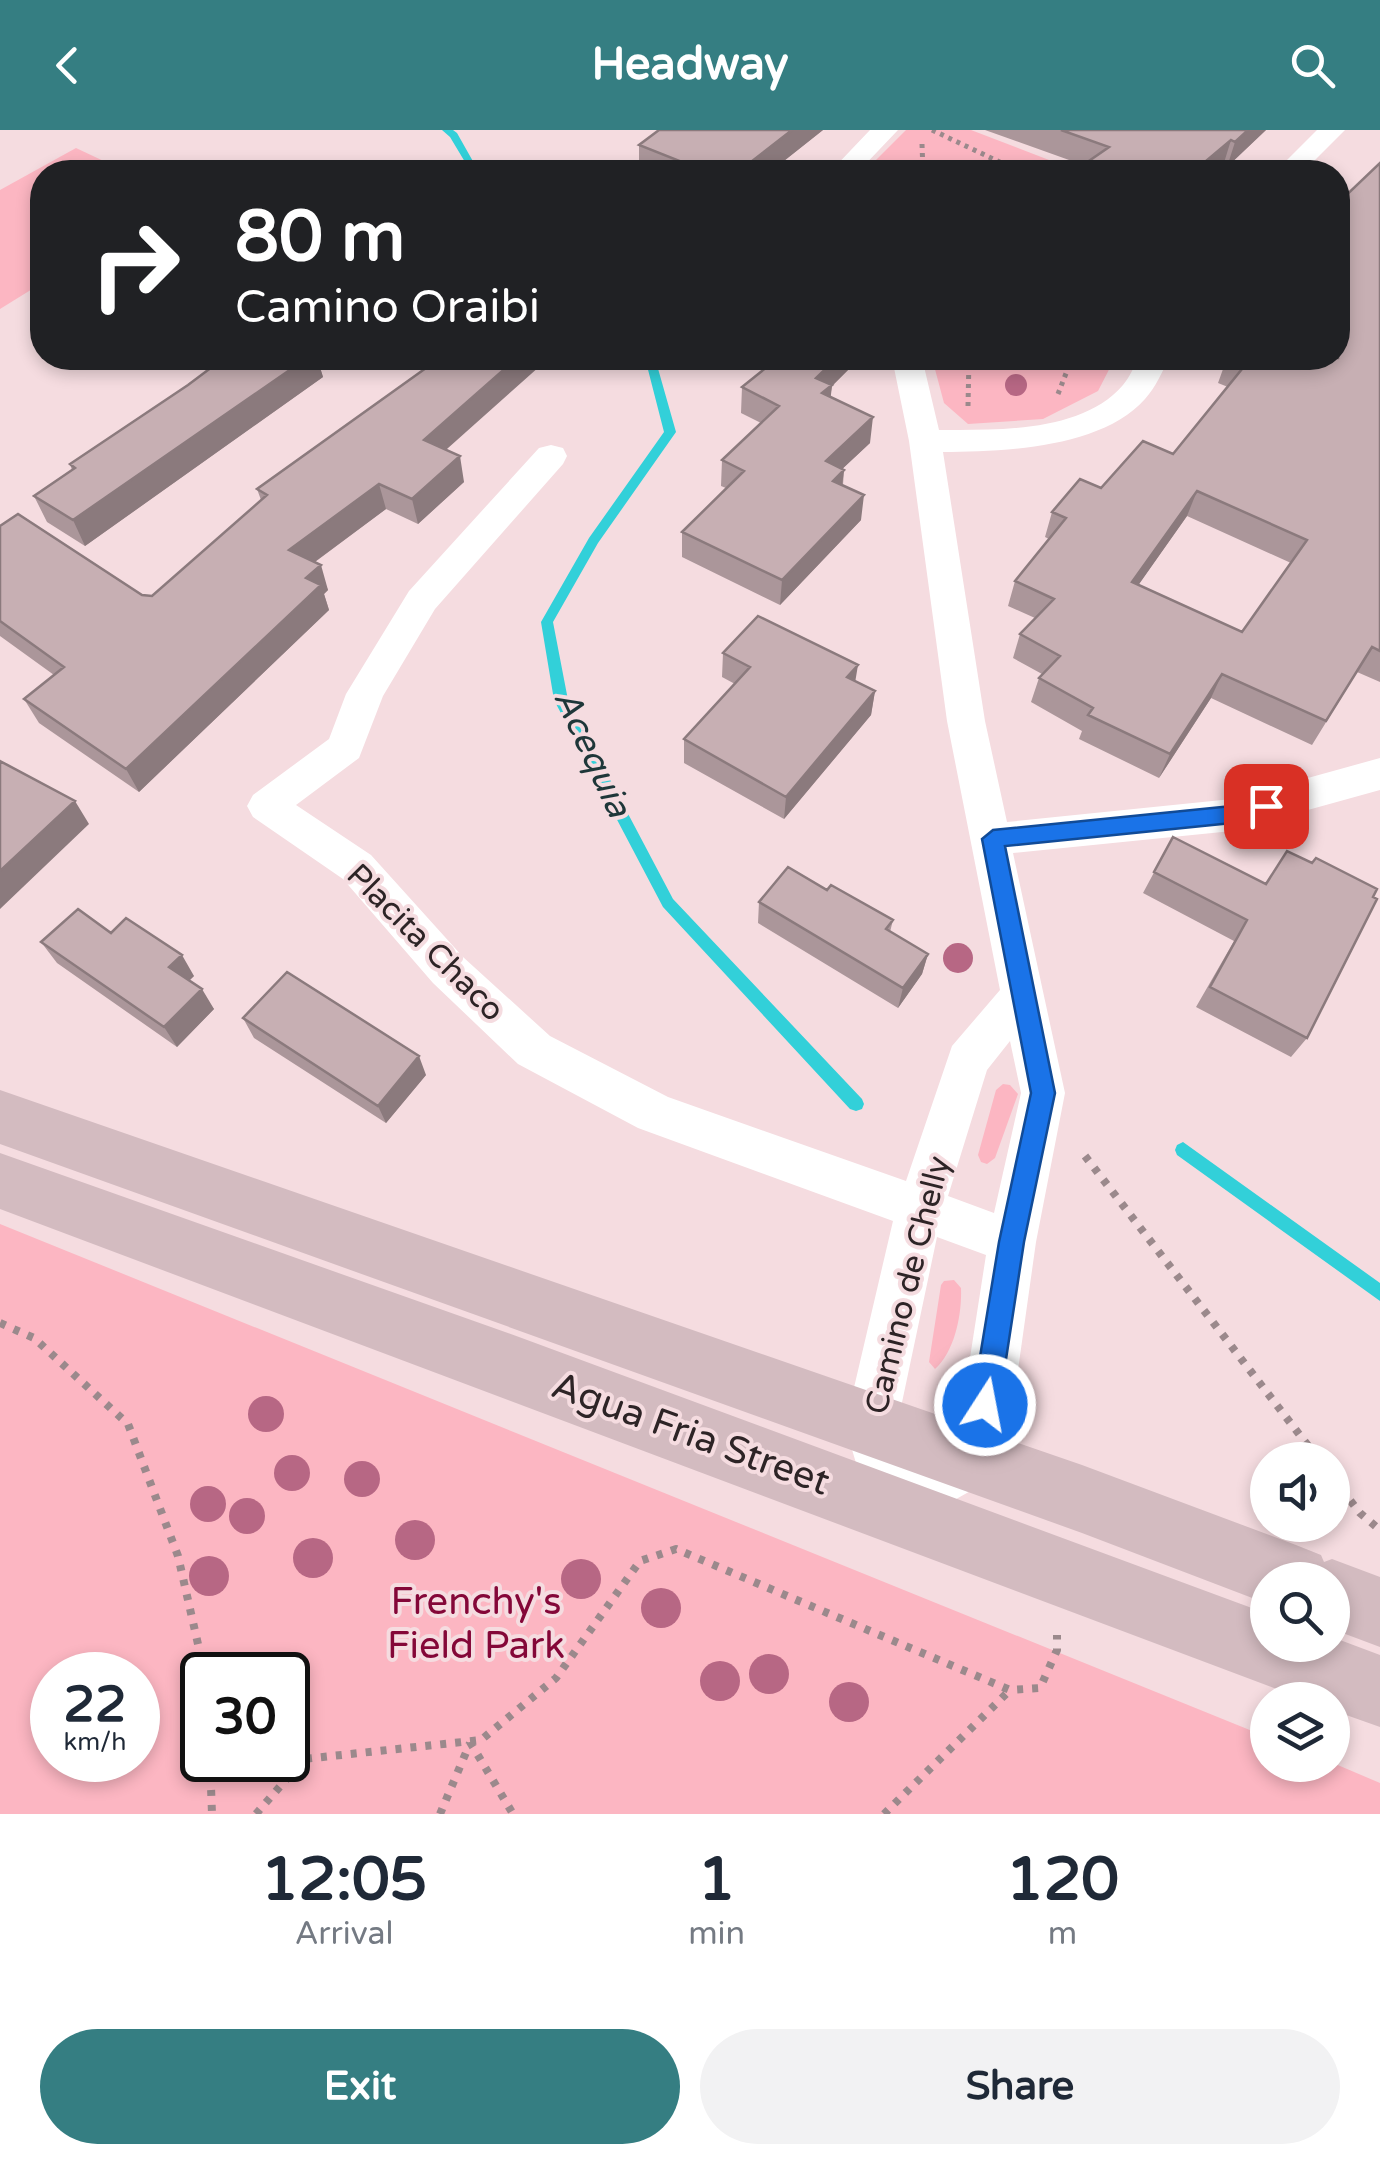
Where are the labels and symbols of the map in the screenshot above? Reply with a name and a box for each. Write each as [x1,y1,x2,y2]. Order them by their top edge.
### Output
water label: Acequia [544,683,640,825]
pin [1224,764,1309,849]
street label: Placita Chaco [339,856,512,1029]
street label: Camino de Chelly [858,1152,958,1418]
position arrow [933,1353,1037,1457]
street label: Agua Fria Street [546,1362,836,1506]
park label: Frenchy's Field Park [387,1579,565,1669]
speed limit sign: 30 [180,1652,310,1782]

